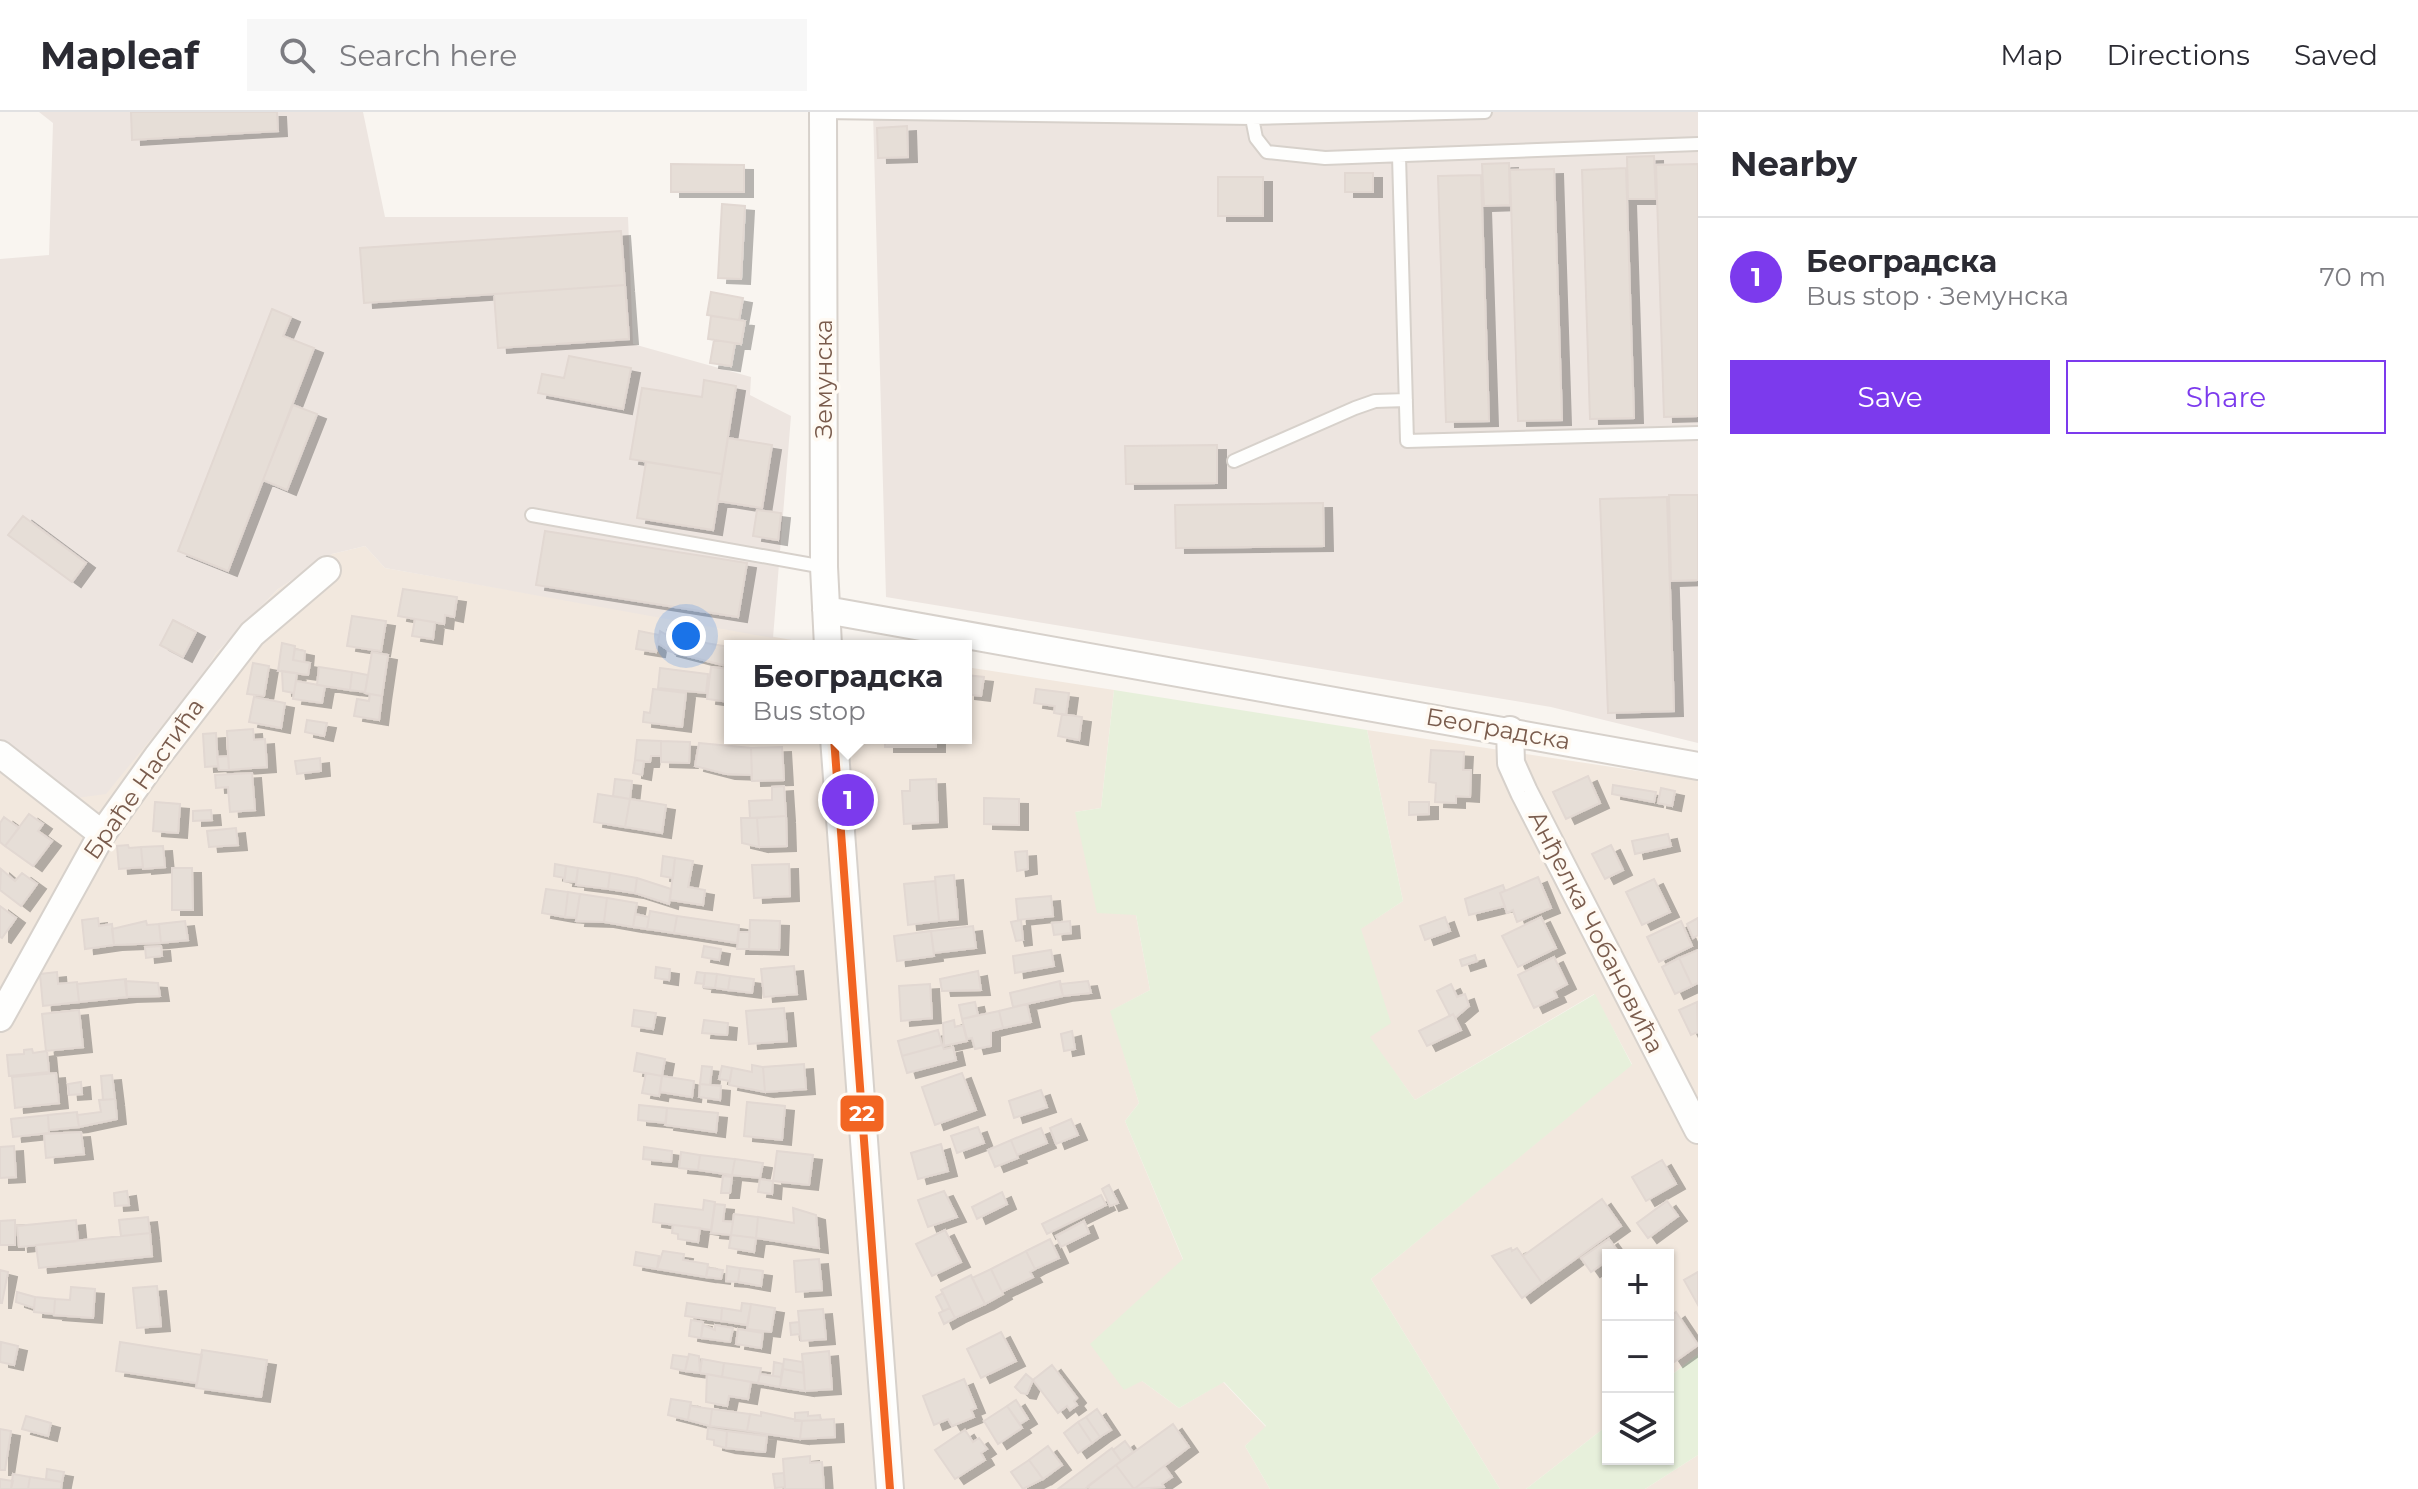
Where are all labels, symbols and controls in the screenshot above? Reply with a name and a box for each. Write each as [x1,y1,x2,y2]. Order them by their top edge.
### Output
search box [247,19,807,91]
text: Mapleaf [40,32,199,79]
icon: search [275,33,319,77]
text: Search here [339,37,517,74]
text: Map [2000,38,2062,72]
text: Directions [2106,38,2250,72]
text: Saved [2294,38,2378,72]
text: Nearby [1730,143,1857,185]
text: Београдска [1806,243,1997,280]
text: 1 [1751,261,1761,293]
text: 70 m [2320,261,2386,293]
text: Bus stop · Земунска [1806,280,2069,312]
street label: Земунска [809,319,838,439]
button: Save [1730,360,2050,434]
button: Share [2066,360,2386,434]
your location [666,616,706,656]
popup [724,640,972,744]
text: Београдска [752,658,944,695]
street label: Браће Настића [77,693,210,865]
text: Bus stop [752,695,866,727]
street label: Београдска [1424,702,1573,755]
pin: 1 [822,770,874,830]
street label: Анђелка Чобановића [1523,806,1670,1058]
line badge: 22 [839,1094,885,1133]
text: 22 [849,1100,875,1127]
map controls [1602,1249,1674,1465]
button: + [1602,1249,1674,1321]
button: − [1602,1321,1674,1393]
button: layers [1602,1393,1674,1465]

